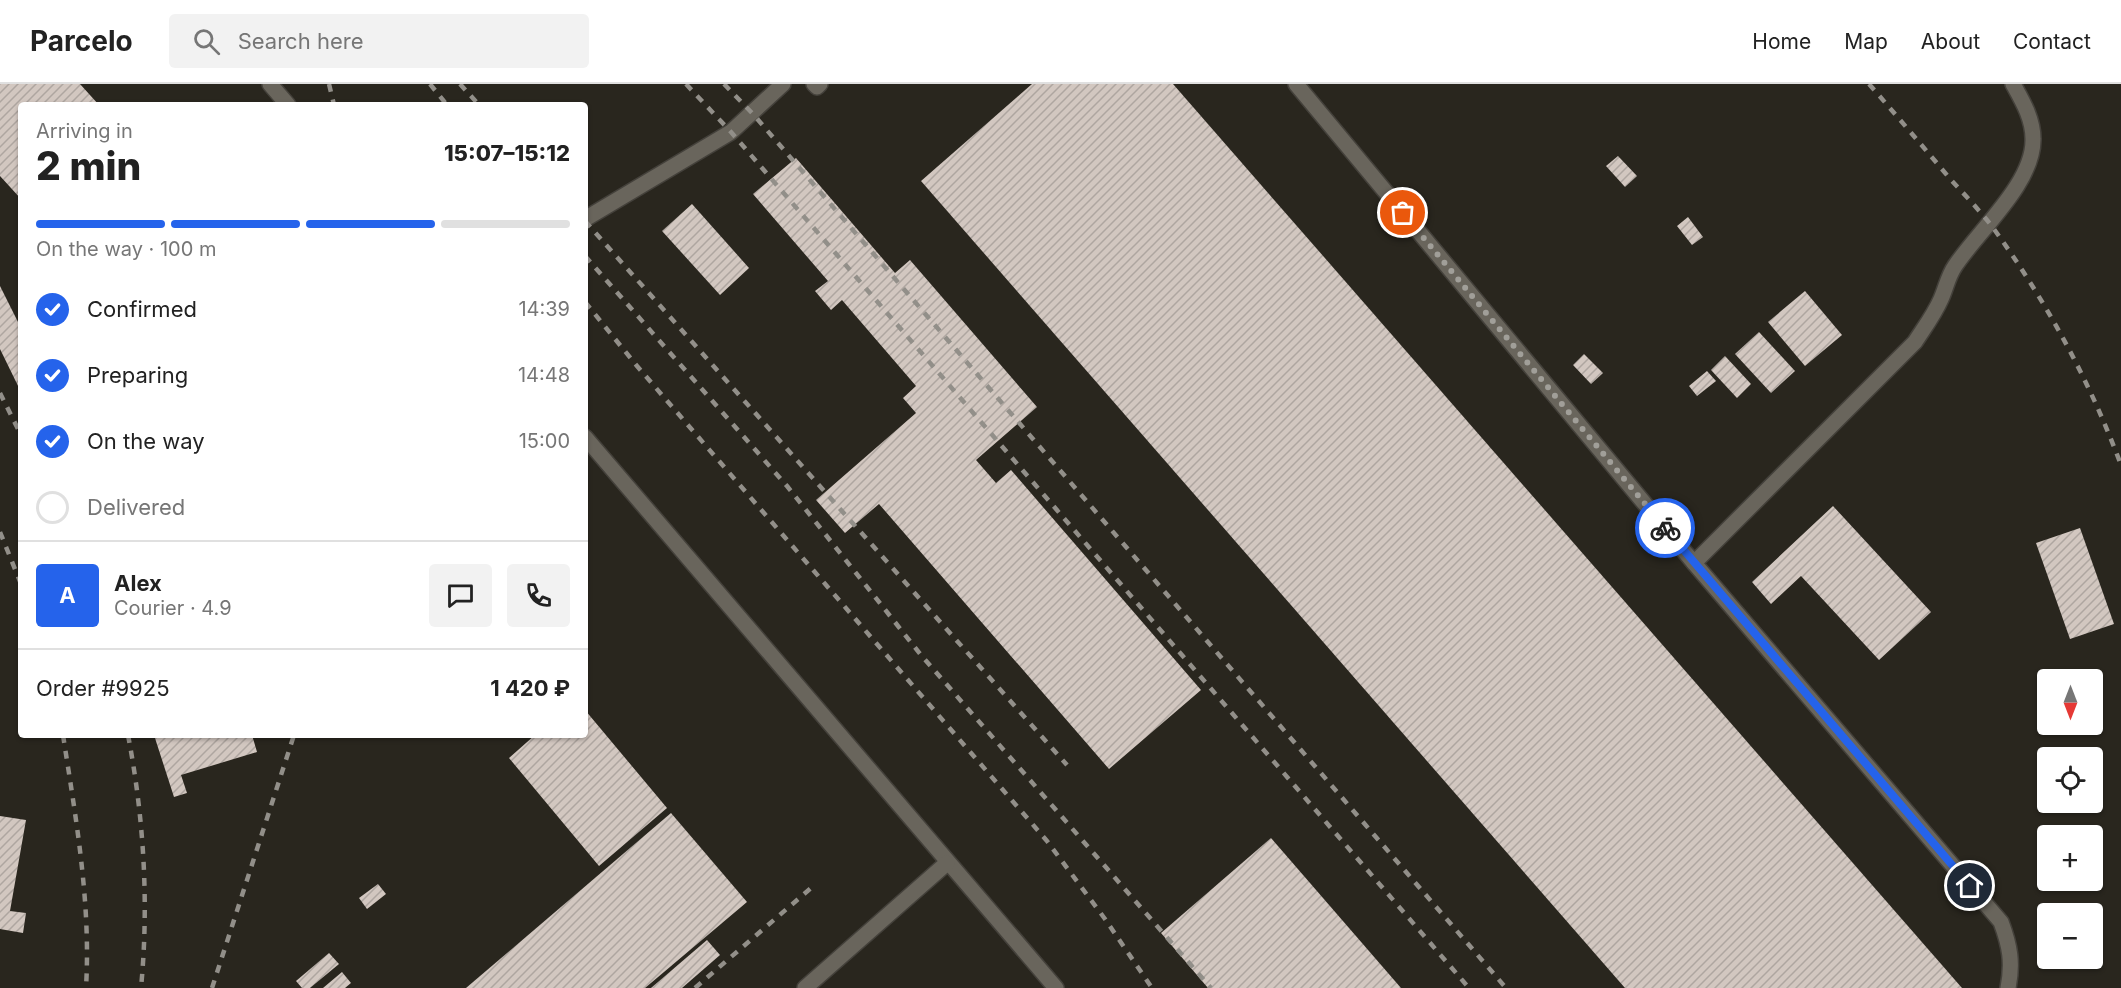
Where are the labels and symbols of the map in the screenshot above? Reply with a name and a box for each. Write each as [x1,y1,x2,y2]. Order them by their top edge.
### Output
pin [1377,187,1428,238]
courier [1635,498,1695,558]
north arrow [2037,669,2103,735]
pin [1944,860,1995,911]

